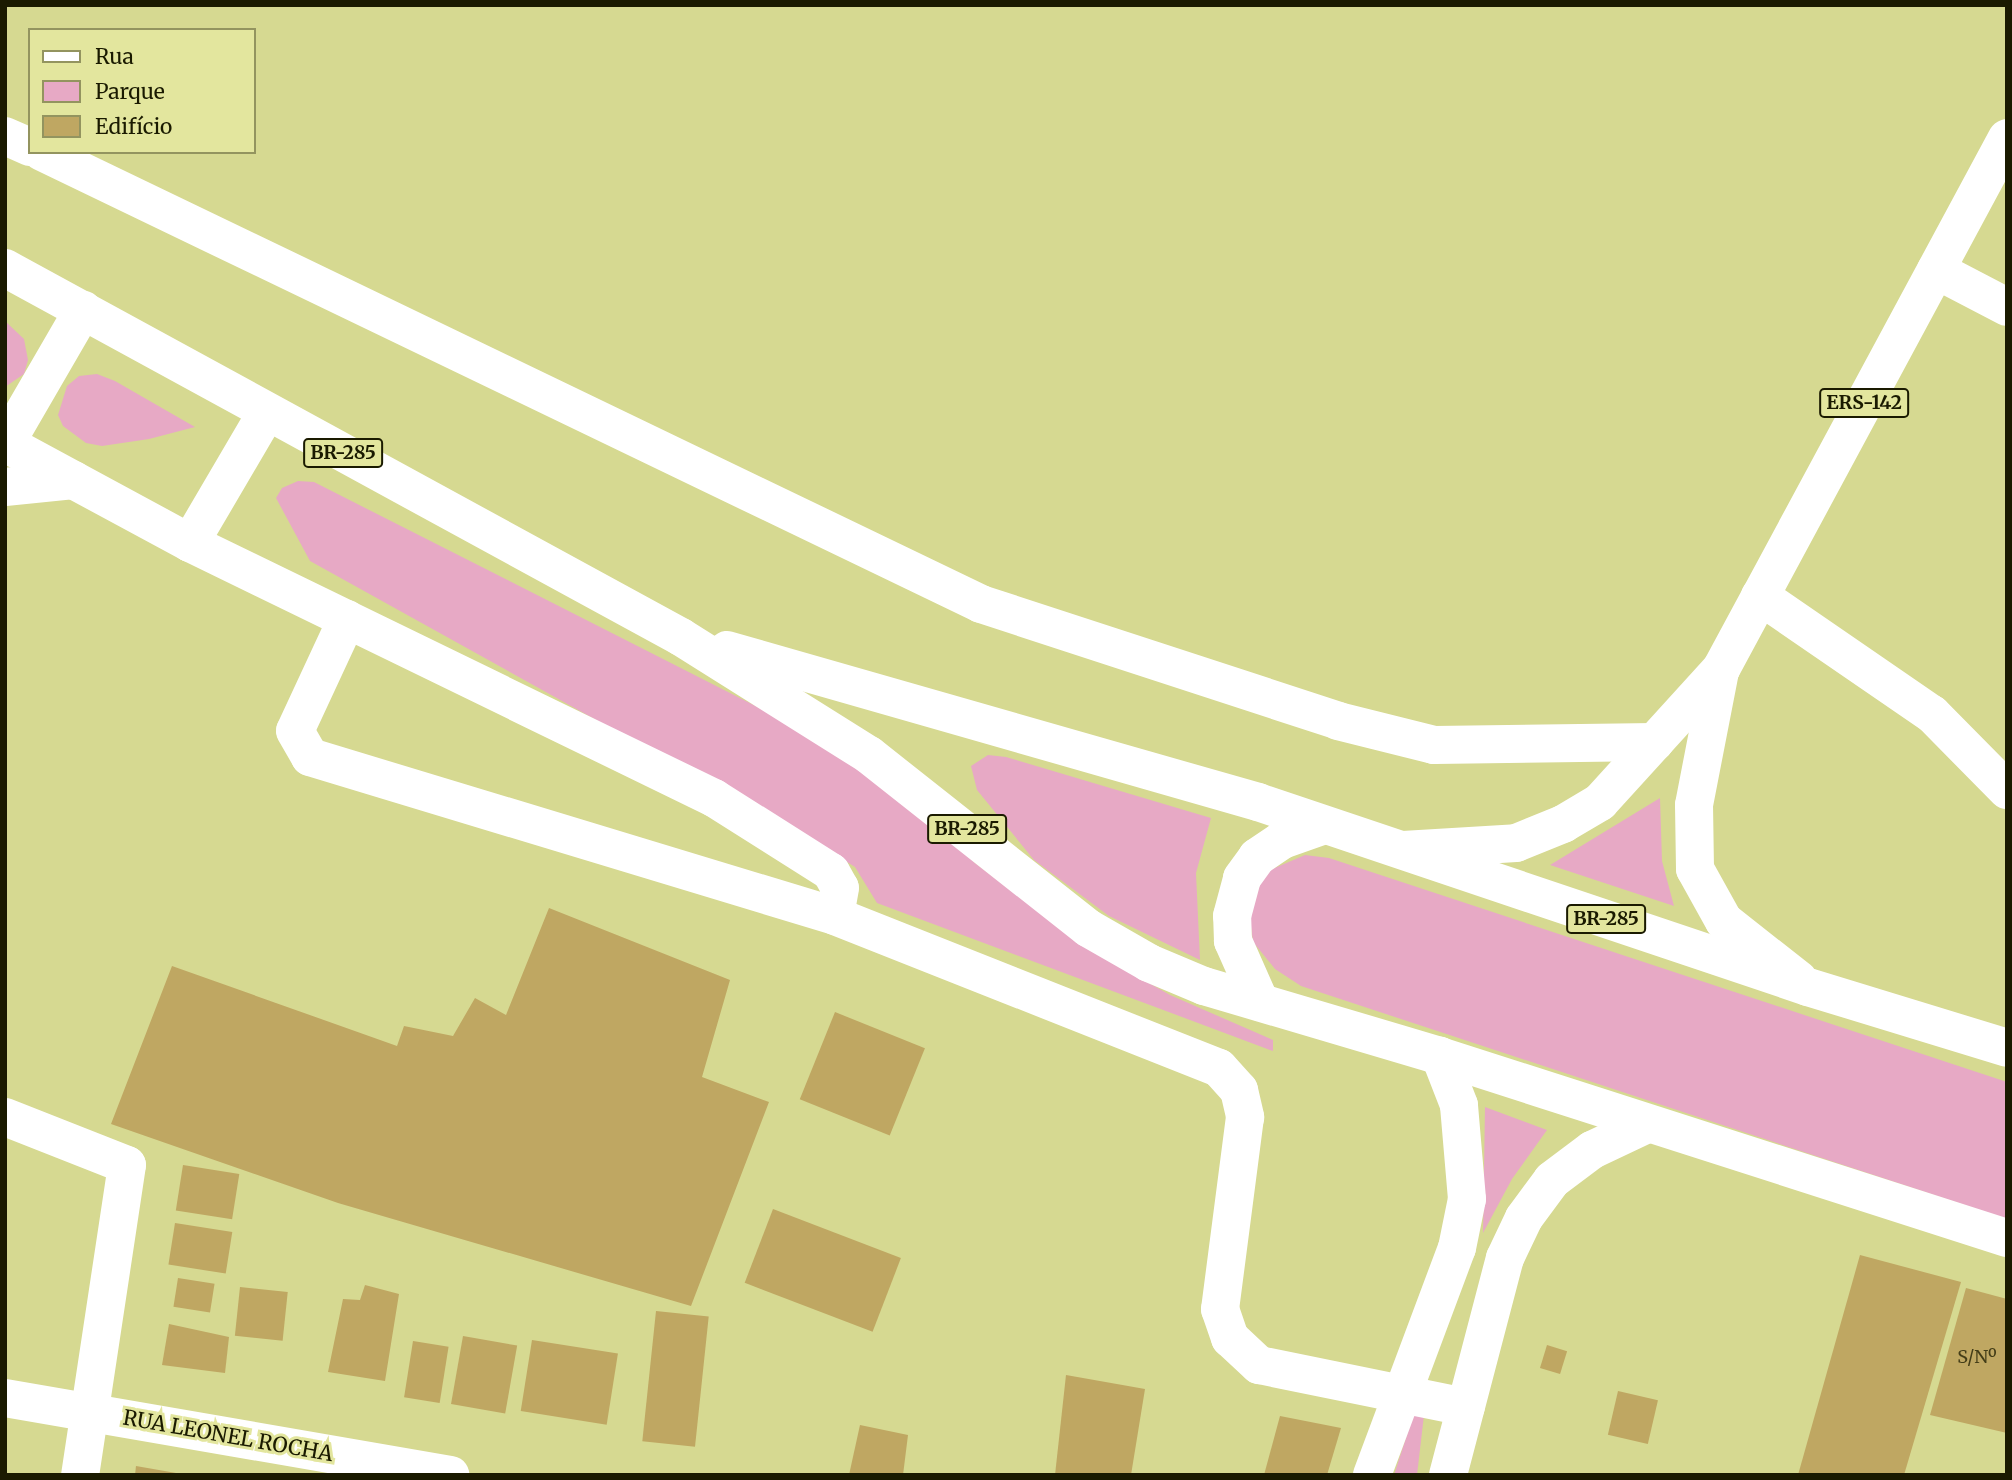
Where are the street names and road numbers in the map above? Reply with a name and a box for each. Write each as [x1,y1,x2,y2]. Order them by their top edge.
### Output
road number: ERS-142 [1818,388,1910,418]
road number: BR-285 [303,437,383,468]
road number: BR-285 [927,814,1007,844]
road number: BR-285 [1566,903,1646,934]
street label: RUA LEONEL ROCHA [121,1405,335,1467]

